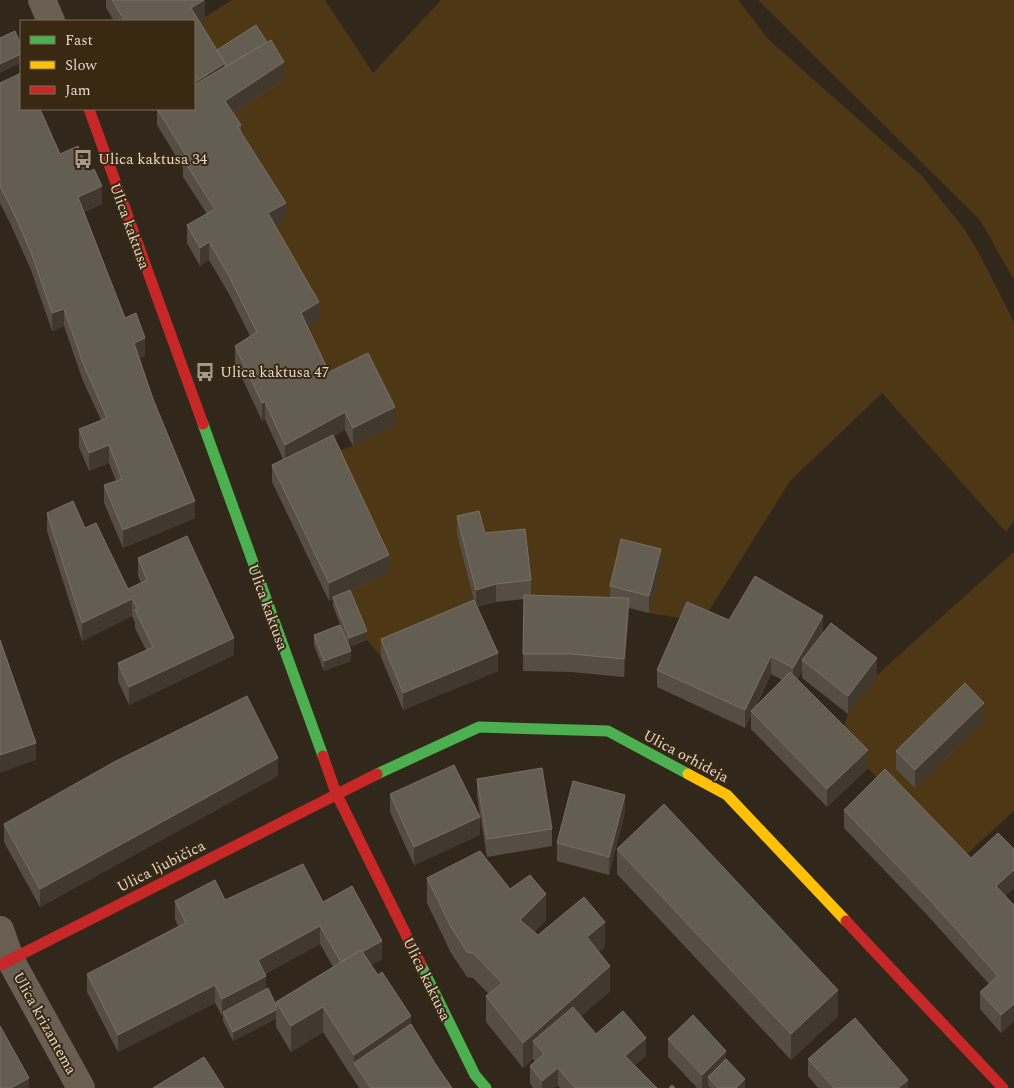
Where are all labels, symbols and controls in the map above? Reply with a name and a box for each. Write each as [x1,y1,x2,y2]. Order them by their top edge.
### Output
legend [20,20,195,110]
text: Fast [65,29,93,52]
text: Slow [65,54,97,77]
text: Jam [65,79,91,102]
bus stop icon: Ulica kaktusa 34 [72,148,94,170]
place label: Ulica kaktusa 34 [98,148,208,171]
street label: Ulica kaktusa [103,180,156,273]
bus stop icon: Ulica kaktusa 47 [194,361,216,383]
place label: Ulica kaktusa 47 [220,361,329,384]
street label: Ulica kaktusa [241,561,294,654]
street label: Ulica orhideja [639,724,733,789]
street label: Ulica ljubičica [113,834,210,899]
street label: Ulica kaktusa [396,934,457,1025]
street label: Ulica krizantema [7,968,83,1079]

